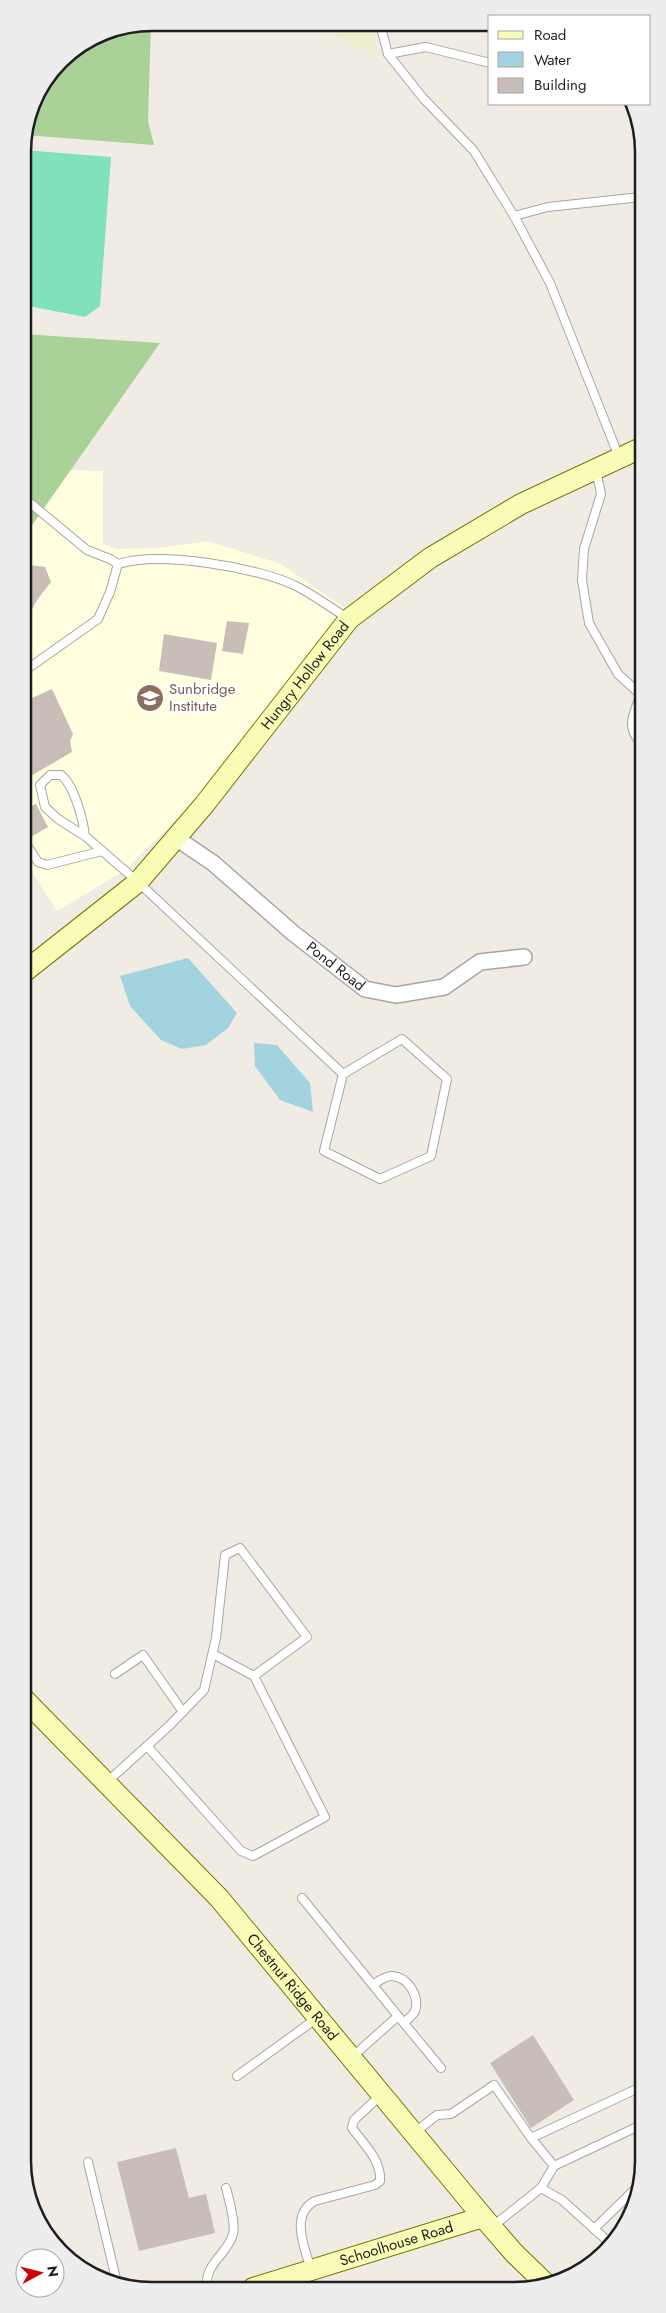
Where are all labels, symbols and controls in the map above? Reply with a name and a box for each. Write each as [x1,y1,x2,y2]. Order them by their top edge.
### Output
legend [488,15,651,105]
text: Road [534,24,566,46]
text: Water [534,49,572,71]
text: Building [534,74,586,96]
street label: Hungry Hollow Road [256,616,355,734]
place label: Sunbridge Institute [169,678,236,717]
school or university icon: Sunbridge Institute [135,683,165,713]
street label: Pond Road [302,936,370,996]
street label: Chestnut Ridge Road [242,1928,344,2045]
street label: Schoolhouse Road [337,2216,456,2272]
north arrow [15,2248,65,2298]
text: N [42,2265,64,2278]

